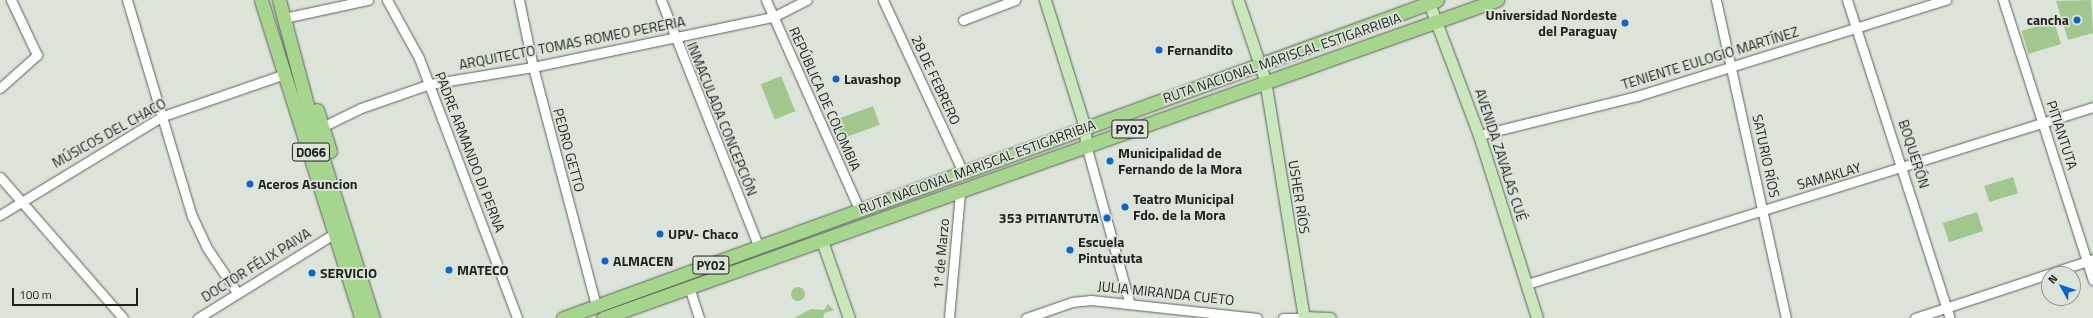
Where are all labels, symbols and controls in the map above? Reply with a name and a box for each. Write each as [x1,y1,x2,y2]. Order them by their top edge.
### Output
place label: Universidad Nordeste del Paraguay [1486,7,1617,40]
street label: RUTA NACIONAL MARISCAL ESTIGARRIBIA [1161,9,1403,107]
place label: cancha [2027,12,2069,28]
street label: ARQUITECTO TOMAS ROMEO PERERIA [457,13,687,73]
marker: cancha [2072,15,2082,25]
marker: Universidad Nordeste del Paraguay [1620,18,1630,28]
street label: TENIENTE EULOGIO MARTÍNEZ [1619,23,1801,93]
street label: REPÚBLICA DE COLOMBIA [786,24,864,174]
street label: 28 DE FEBRERO [908,33,964,127]
street label: INMACULADA CONCEPCIÓN [683,40,761,198]
place label: Fernandito [1167,42,1233,58]
marker: Fernandito [1154,45,1164,55]
street label: PADRE ARMANDO DI PERNA [432,69,508,235]
place label: Lavashop [844,71,901,87]
marker: Lavashop [831,74,841,84]
street label: AVENIDA ZAVALAS CUÉ [1472,87,1530,223]
street label: MÚSICOS DEL CHACO [49,95,169,171]
street label: PITIANTUTA [2043,98,2081,172]
street label: PEDRO GETTO [550,106,588,194]
street label: SATURIO RÍOS [1749,113,1783,199]
street label: RUTA NACIONAL MARISCAL ESTIGARRIBIA [856,116,1098,218]
road number: PY02 [1111,118,1149,140]
street label: BOQUERÓN [1895,118,1933,190]
road number: D066 [291,141,331,163]
place label: Municipalidad de Fernando de la Mora [1118,145,1242,178]
marker: Municipalidad de Fernando de la Mora [1105,156,1115,166]
street label: USHER RÍOS [1285,159,1313,235]
street label: SAMAKLAY [1795,159,1863,193]
place label: Aceros Asuncion [258,176,358,192]
marker: Aceros Asuncion [245,179,255,189]
place label: Teatro Municipal Fdo. de la Mora [1133,191,1234,224]
marker: Teatro Municipal Fdo. de la Mora [1120,202,1130,212]
place label: 353 PITIANTUTA [999,210,1099,226]
marker: 353 PITIANTUTA [1102,213,1112,223]
street label: 1º de Marzo [930,218,952,290]
street label: DOCTOR FÉLIX PAIVA [198,225,314,305]
place label: UPV- Chaco [668,226,738,242]
marker: UPV- Chaco [655,229,665,239]
place label: Escuela Pintuatuta [1078,234,1143,266]
marker: Escuela Pintuatuta [1065,245,1075,255]
place label: ALMACEN [613,253,673,269]
road number: PY02 [692,254,730,276]
marker: ALMACEN [600,256,610,266]
place label: MATECO [457,262,509,278]
place label: SERVICIO [320,265,377,281]
marker: MATECO [444,265,454,275]
north arrow [2041,266,2081,306]
marker: SERVICIO [307,268,317,278]
text: N [2044,271,2061,287]
street label: JULIA MIRANDA CUETO [1097,277,1235,309]
scale bar [14,280,140,306]
text: 100 m [19,285,52,304]

